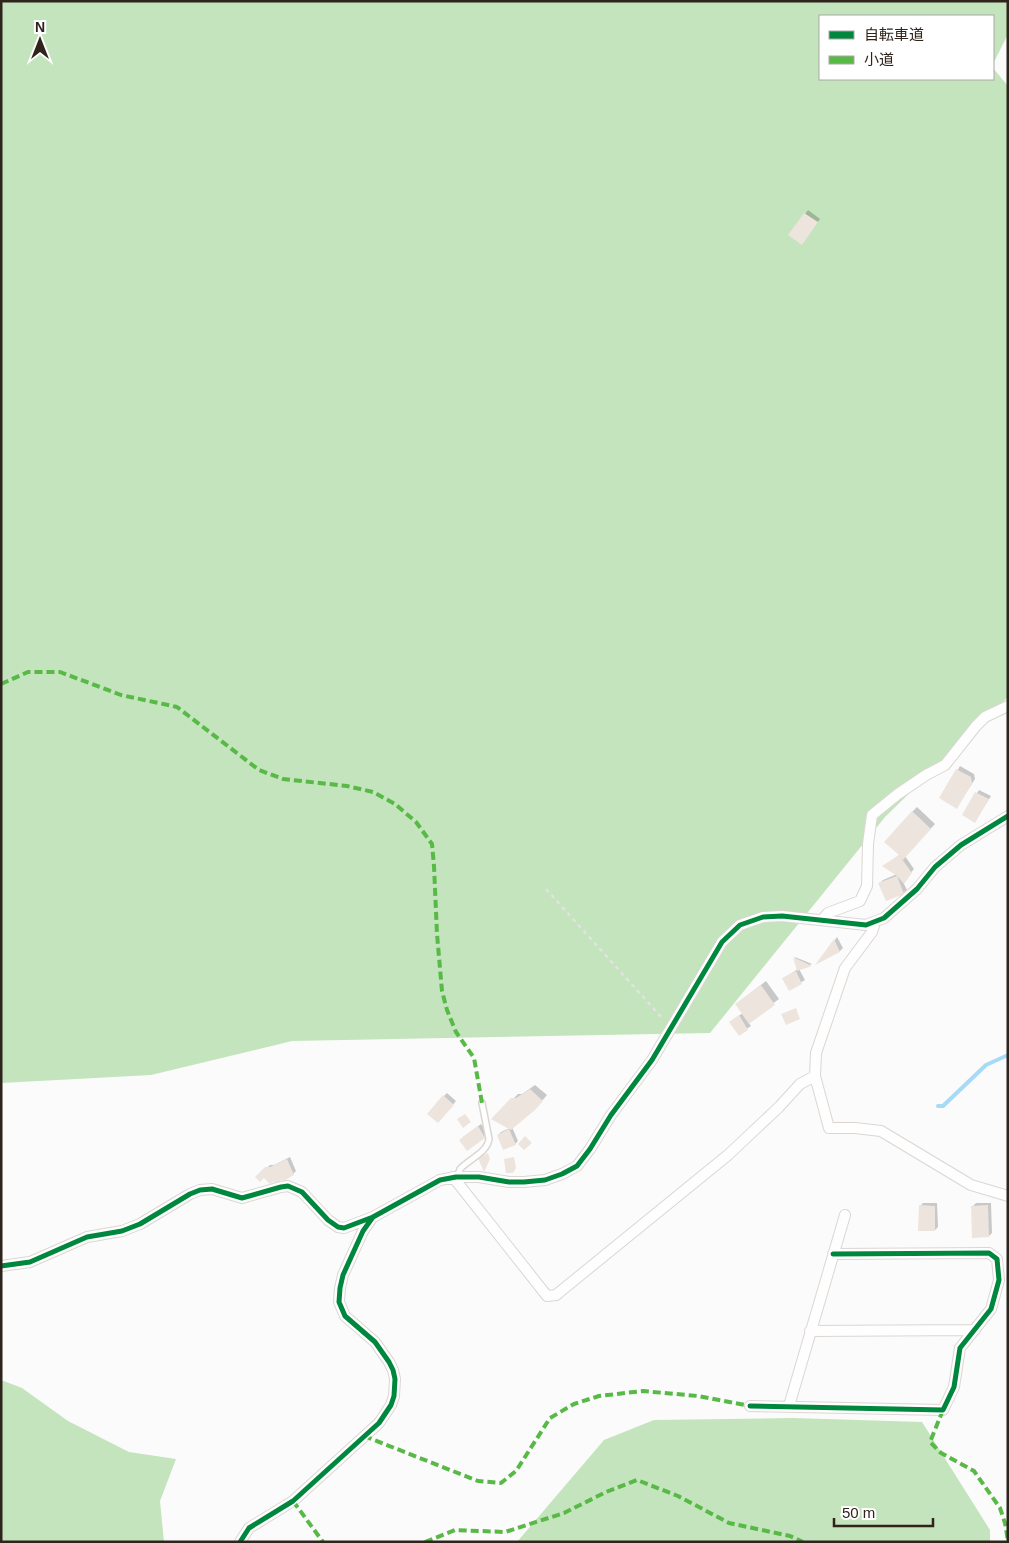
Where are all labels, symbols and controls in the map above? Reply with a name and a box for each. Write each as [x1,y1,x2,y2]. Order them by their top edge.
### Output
north arrow [15,15,65,65]
legend [819,15,994,80]
text: N [35,19,45,35]
text: 自転車道 [864,26,924,43]
text: 小道 [864,51,894,68]
scale bar [834,1496,933,1528]
text: 50 m [842,1504,875,1521]

